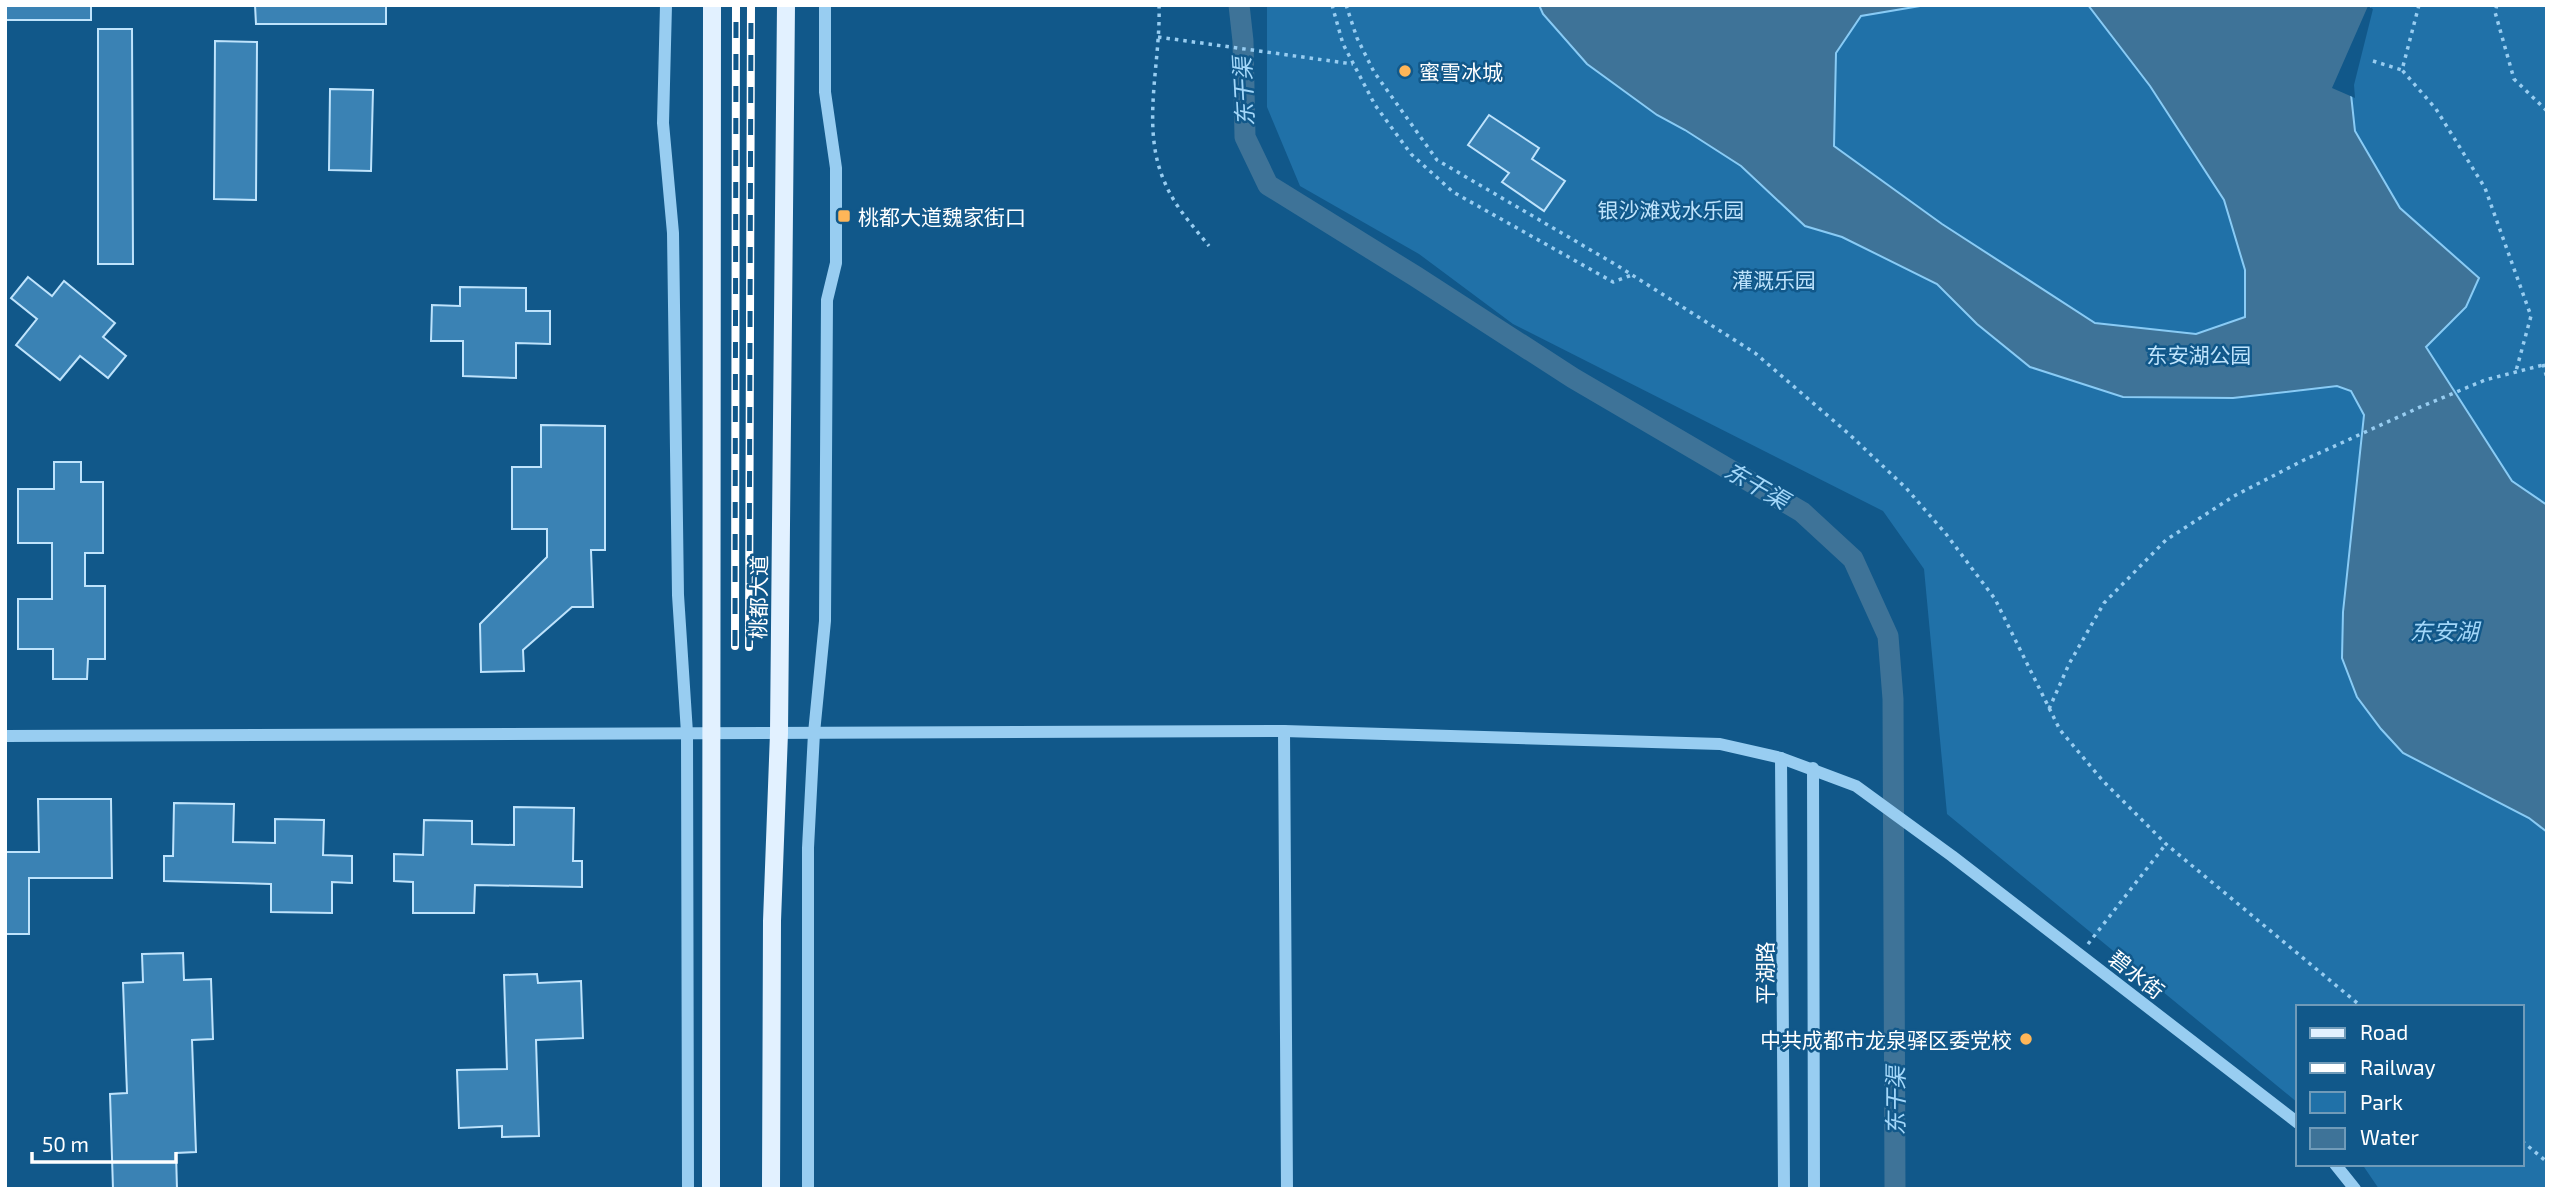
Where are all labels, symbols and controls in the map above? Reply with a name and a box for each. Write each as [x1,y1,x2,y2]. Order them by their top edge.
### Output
water label: 东干渠 [1227,54,1259,127]
place label: 蜜雪冰城 [1419,59,1503,84]
marker: 蜜雪冰城 [1397,63,1413,79]
park label: 银沙滩戏水乐园 [1598,197,1745,222]
place label: 桃都大道魏家街口 [858,204,1026,229]
marker: 桃都大道魏家街口 [836,208,852,224]
park label: 灌溉乐园 [1732,267,1816,292]
park label: 东安湖公园 [2147,342,2252,367]
water label: 东干渠 [1720,456,1796,516]
street label: 桃都大道 [745,555,771,639]
water label: 东安湖 [2410,617,2482,645]
street label: 平湖路 [1752,942,1777,1005]
street label: 碧水街 [2104,945,2170,1003]
legend [2296,1005,2524,1166]
text: Road [2360,1019,2408,1044]
place label: 中共成都市龙泉驿区委党校 [1760,1027,2012,1052]
marker: 中共成都市龙泉驿区委党校 [2018,1031,2034,1047]
text: Railway [2360,1054,2436,1079]
water label: 东干渠 [1881,1064,1909,1136]
text: Park [2360,1089,2403,1114]
scale bar [32,1120,175,1164]
text: Water [2360,1124,2419,1149]
text: 50 m [42,1131,89,1156]

